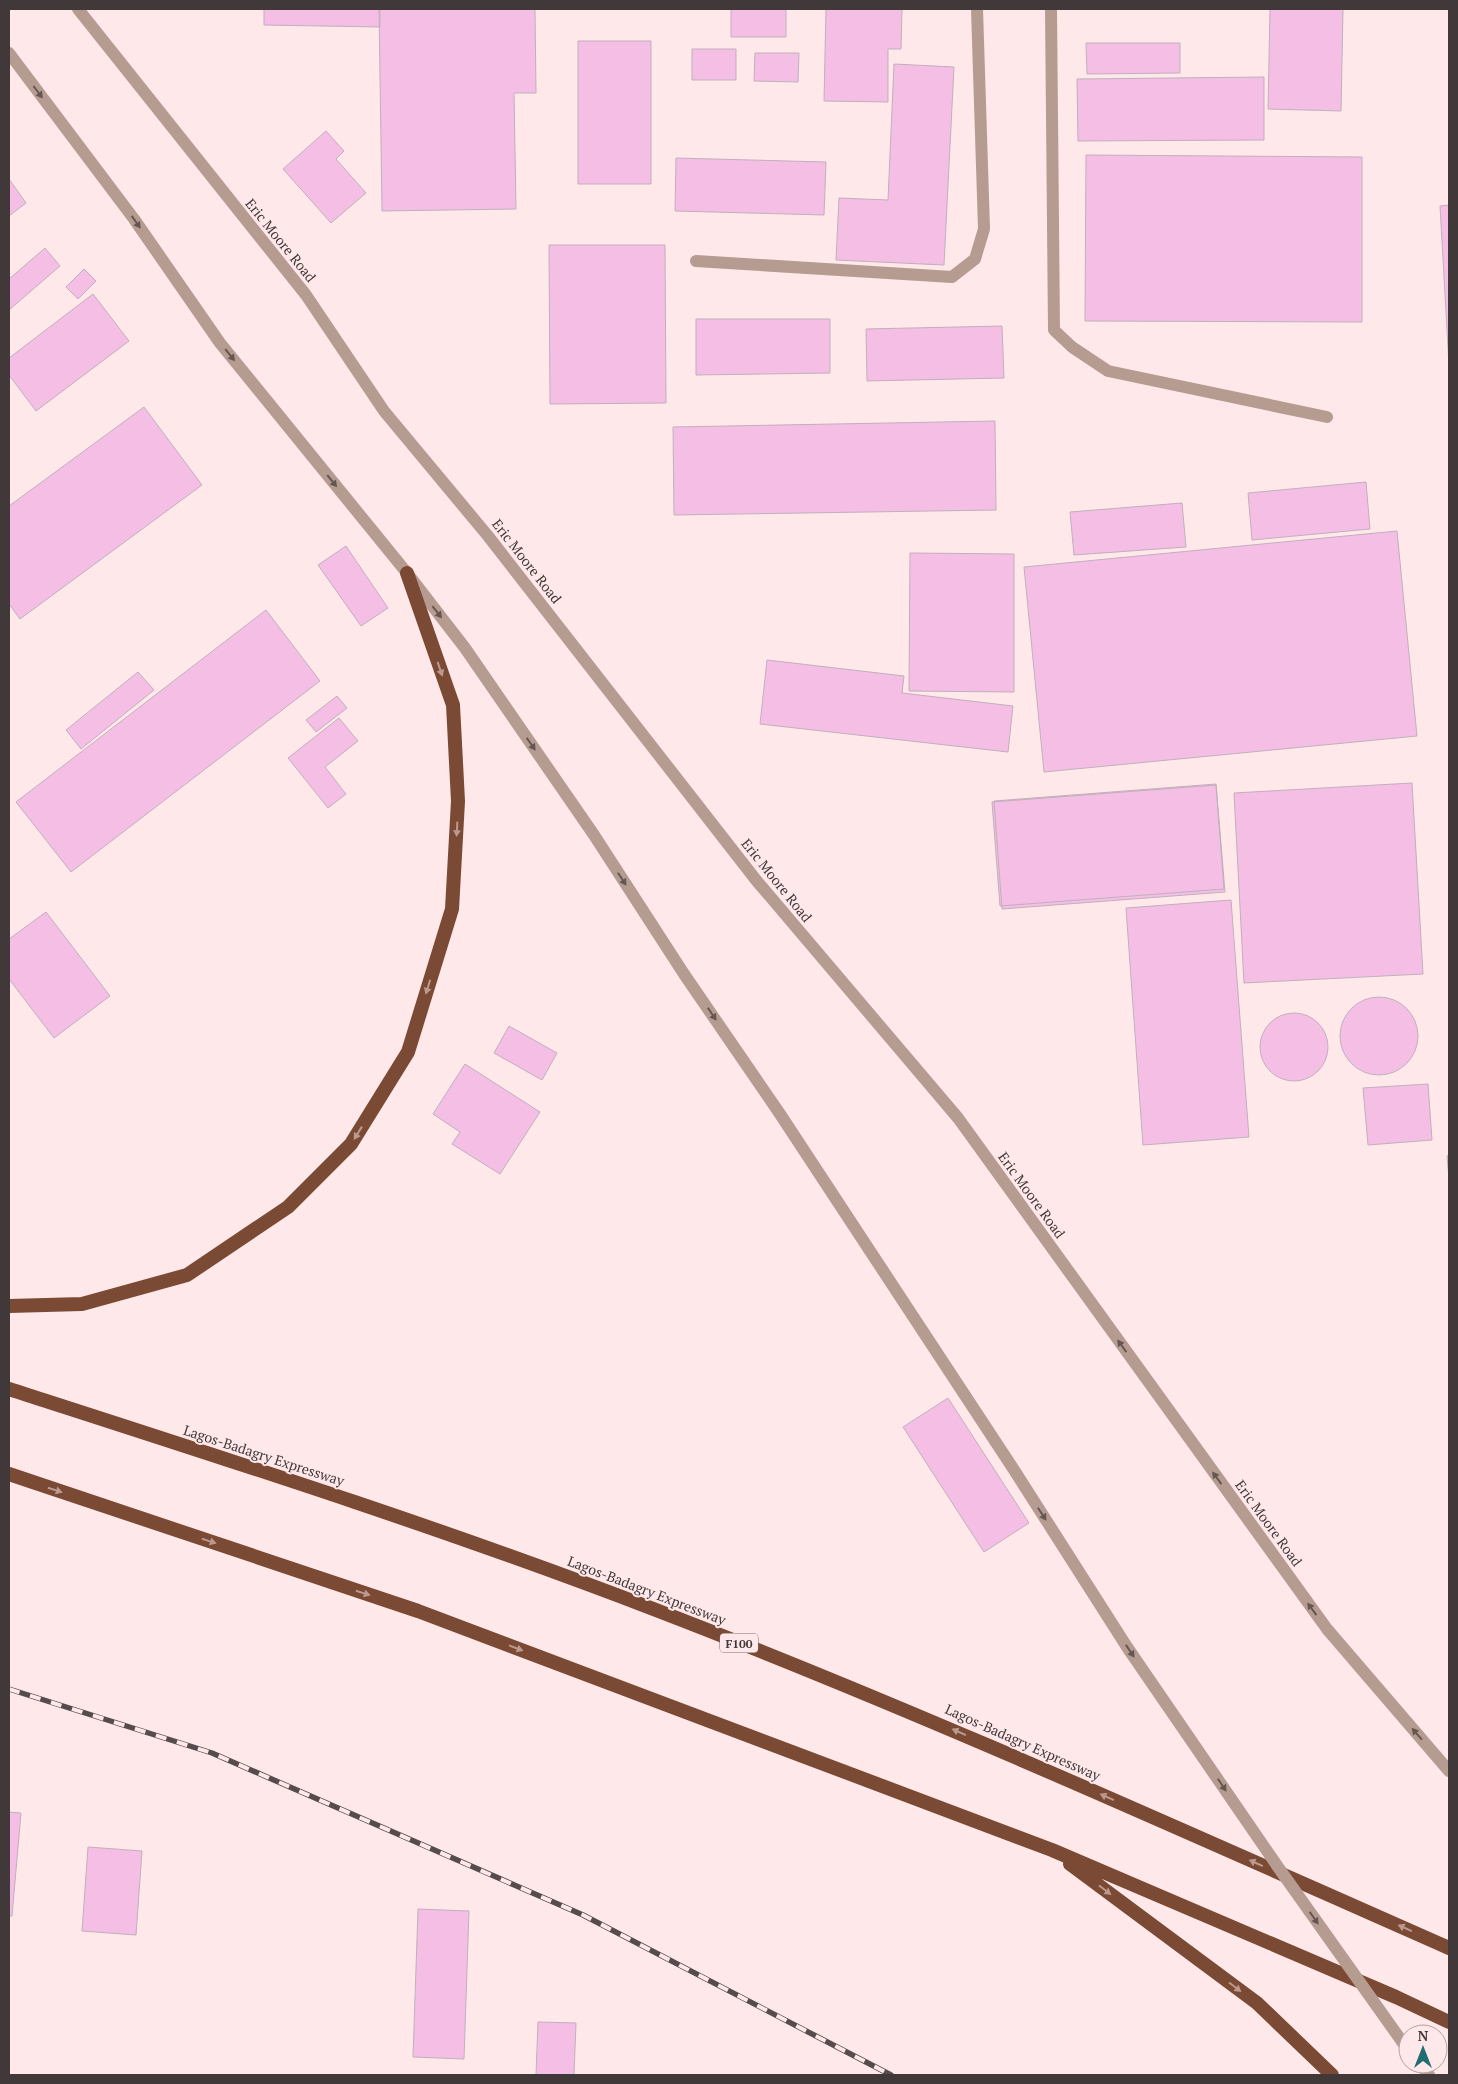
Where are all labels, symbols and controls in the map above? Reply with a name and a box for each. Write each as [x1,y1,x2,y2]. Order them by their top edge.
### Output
one-way arrow [33,85,43,99]
street label: Eric Moore Road [241,194,321,286]
one-way arrow [131,215,141,229]
one-way arrow [224,348,235,361]
one-way arrow [327,474,338,487]
street label: Eric Moore Road [488,515,566,607]
one-way arrow [431,605,442,618]
one-way arrow [437,662,445,677]
one-way arrow [526,737,536,751]
one-way arrow [452,821,460,837]
street label: Eric Moore Road [737,834,817,926]
one-way arrow [617,872,627,885]
one-way arrow [423,980,431,995]
one-way arrow [707,1007,717,1021]
one-way arrow [353,1126,362,1139]
street label: Eric Moore Road [994,1148,1070,1242]
one-way arrow [1117,1339,1127,1353]
street label: Lagos-Badagry Expressway [181,1420,348,1490]
one-way arrow [1212,1471,1222,1485]
street label: Eric Moore Road [1231,1476,1307,1570]
one-way arrow [48,1486,63,1494]
one-way arrow [1037,1507,1047,1520]
one-way arrow [202,1537,217,1545]
street label: Lagos-Badagry Expressway [565,1551,730,1629]
one-way arrow [356,1589,371,1597]
one-way arrow [1308,1603,1318,1616]
road number: F100 [720,1634,758,1652]
one-way arrow [509,1644,524,1652]
one-way arrow [1125,1644,1135,1657]
street label: Lagos-Badagry Expressway [942,1699,1104,1785]
one-way arrow [952,1727,966,1735]
one-way arrow [1411,1728,1423,1740]
one-way arrow [1217,1778,1226,1791]
one-way arrow [1100,1793,1114,1801]
one-way arrow [1249,1858,1263,1866]
one-way arrow [1098,1884,1111,1895]
one-way arrow [1309,1911,1319,1925]
one-way arrow [1398,1924,1412,1932]
one-way arrow [1228,1982,1242,1992]
north arrow [1398,2024,1448,2074]
text: N [1418,2026,1429,2045]

